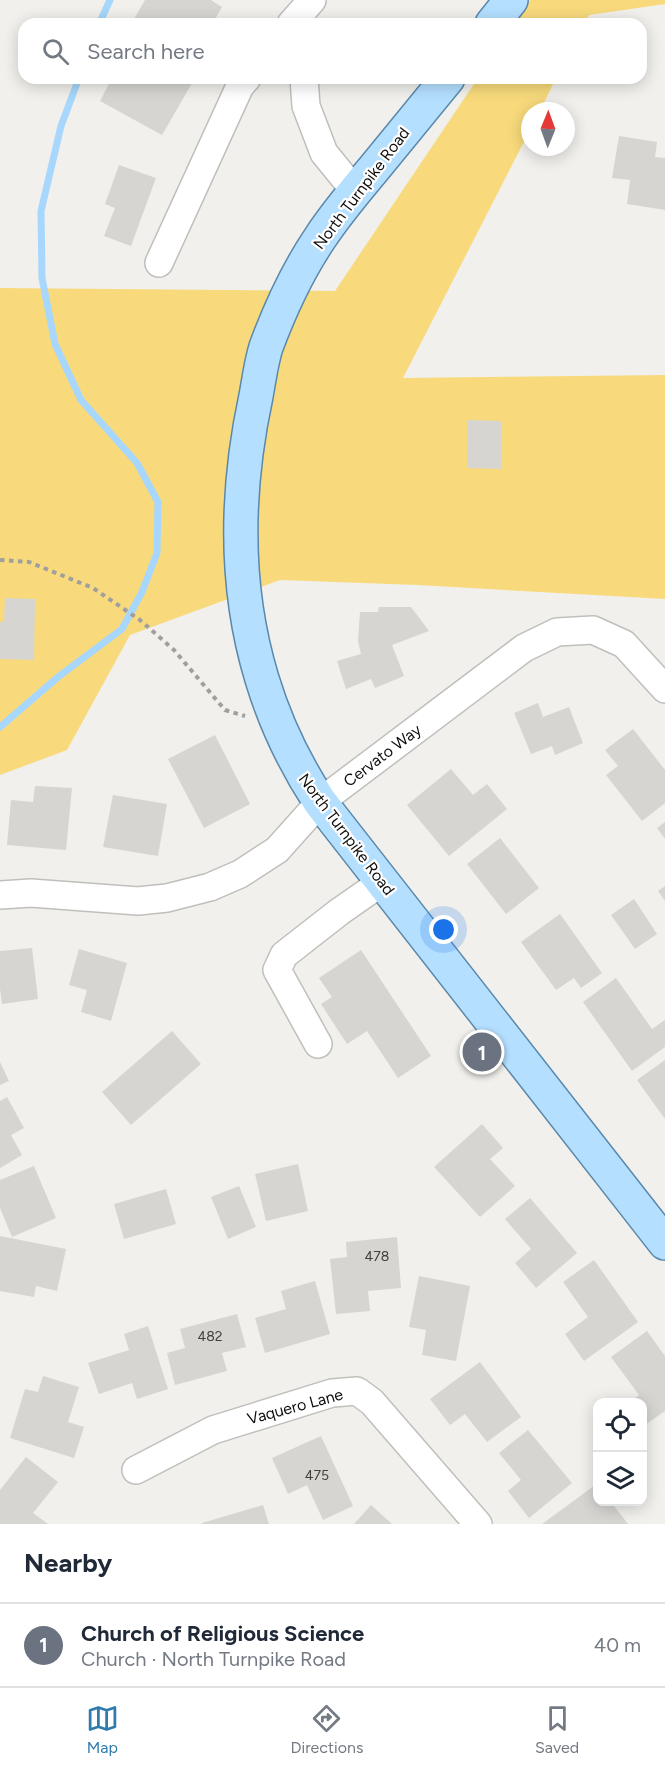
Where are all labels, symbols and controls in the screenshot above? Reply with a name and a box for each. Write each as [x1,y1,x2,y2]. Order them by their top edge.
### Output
search box [18,18,647,84]
icon: search [39,35,72,68]
text: Search here [87,38,205,65]
north arrow [521,102,575,156]
street label: North Turnpike Road [309,124,413,253]
street label: Cervato Way [340,720,425,791]
street label: North Turnpike Road [295,770,399,899]
your location [429,915,458,944]
pin: 1 [462,1030,502,1074]
house number: 478 [365,1248,389,1265]
house number: 482 [197,1328,223,1345]
street label: Vaquero Lane [245,1385,345,1428]
map controls [593,1398,647,1506]
button: locate [593,1398,647,1452]
button: layers [593,1452,647,1506]
house number: 475 [305,1467,329,1484]
text: Nearby [24,1547,112,1579]
text: Church of Religious Science [81,1620,364,1647]
text: 1 [39,1633,48,1657]
text: 40 m [594,1633,641,1657]
text: Church · North Turnpike Road [81,1647,346,1671]
tab: Map [86,1702,119,1757]
tab: Directions [290,1702,363,1757]
tab: Saved [535,1702,579,1757]

